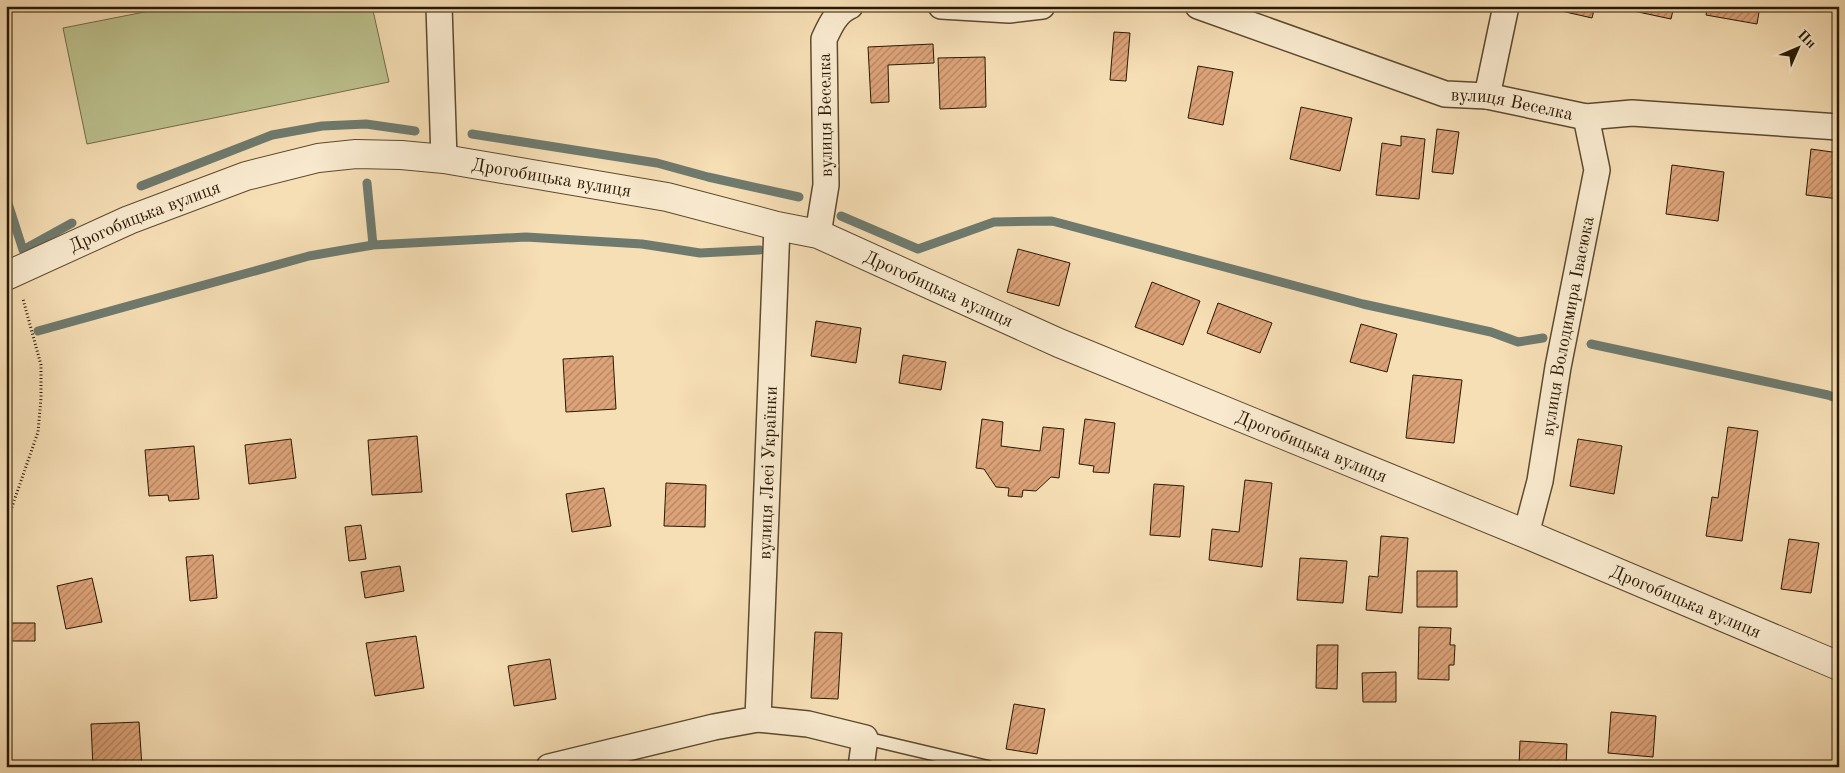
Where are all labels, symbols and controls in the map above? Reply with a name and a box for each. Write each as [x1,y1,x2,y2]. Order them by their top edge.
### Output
north arrow [1772,22,1822,72]
text: Пн [1795,28,1818,51]
street label: вулиця Веселка [816,53,836,177]
street label: вулиця Веселка [1450,86,1575,124]
street label: Дрогобицька вулиця [470,156,633,201]
street label: Дрогобицька вулиця [67,178,223,256]
street label: вулиця Володимира Івасюка [1539,215,1598,438]
street label: Дрогобицька вулиця [861,248,1016,331]
street label: вулиця Лесі Українки [756,386,781,560]
street label: Дрогобицька вулиця [1233,408,1389,486]
street label: Дрогобицька вулиця [1607,563,1763,642]

